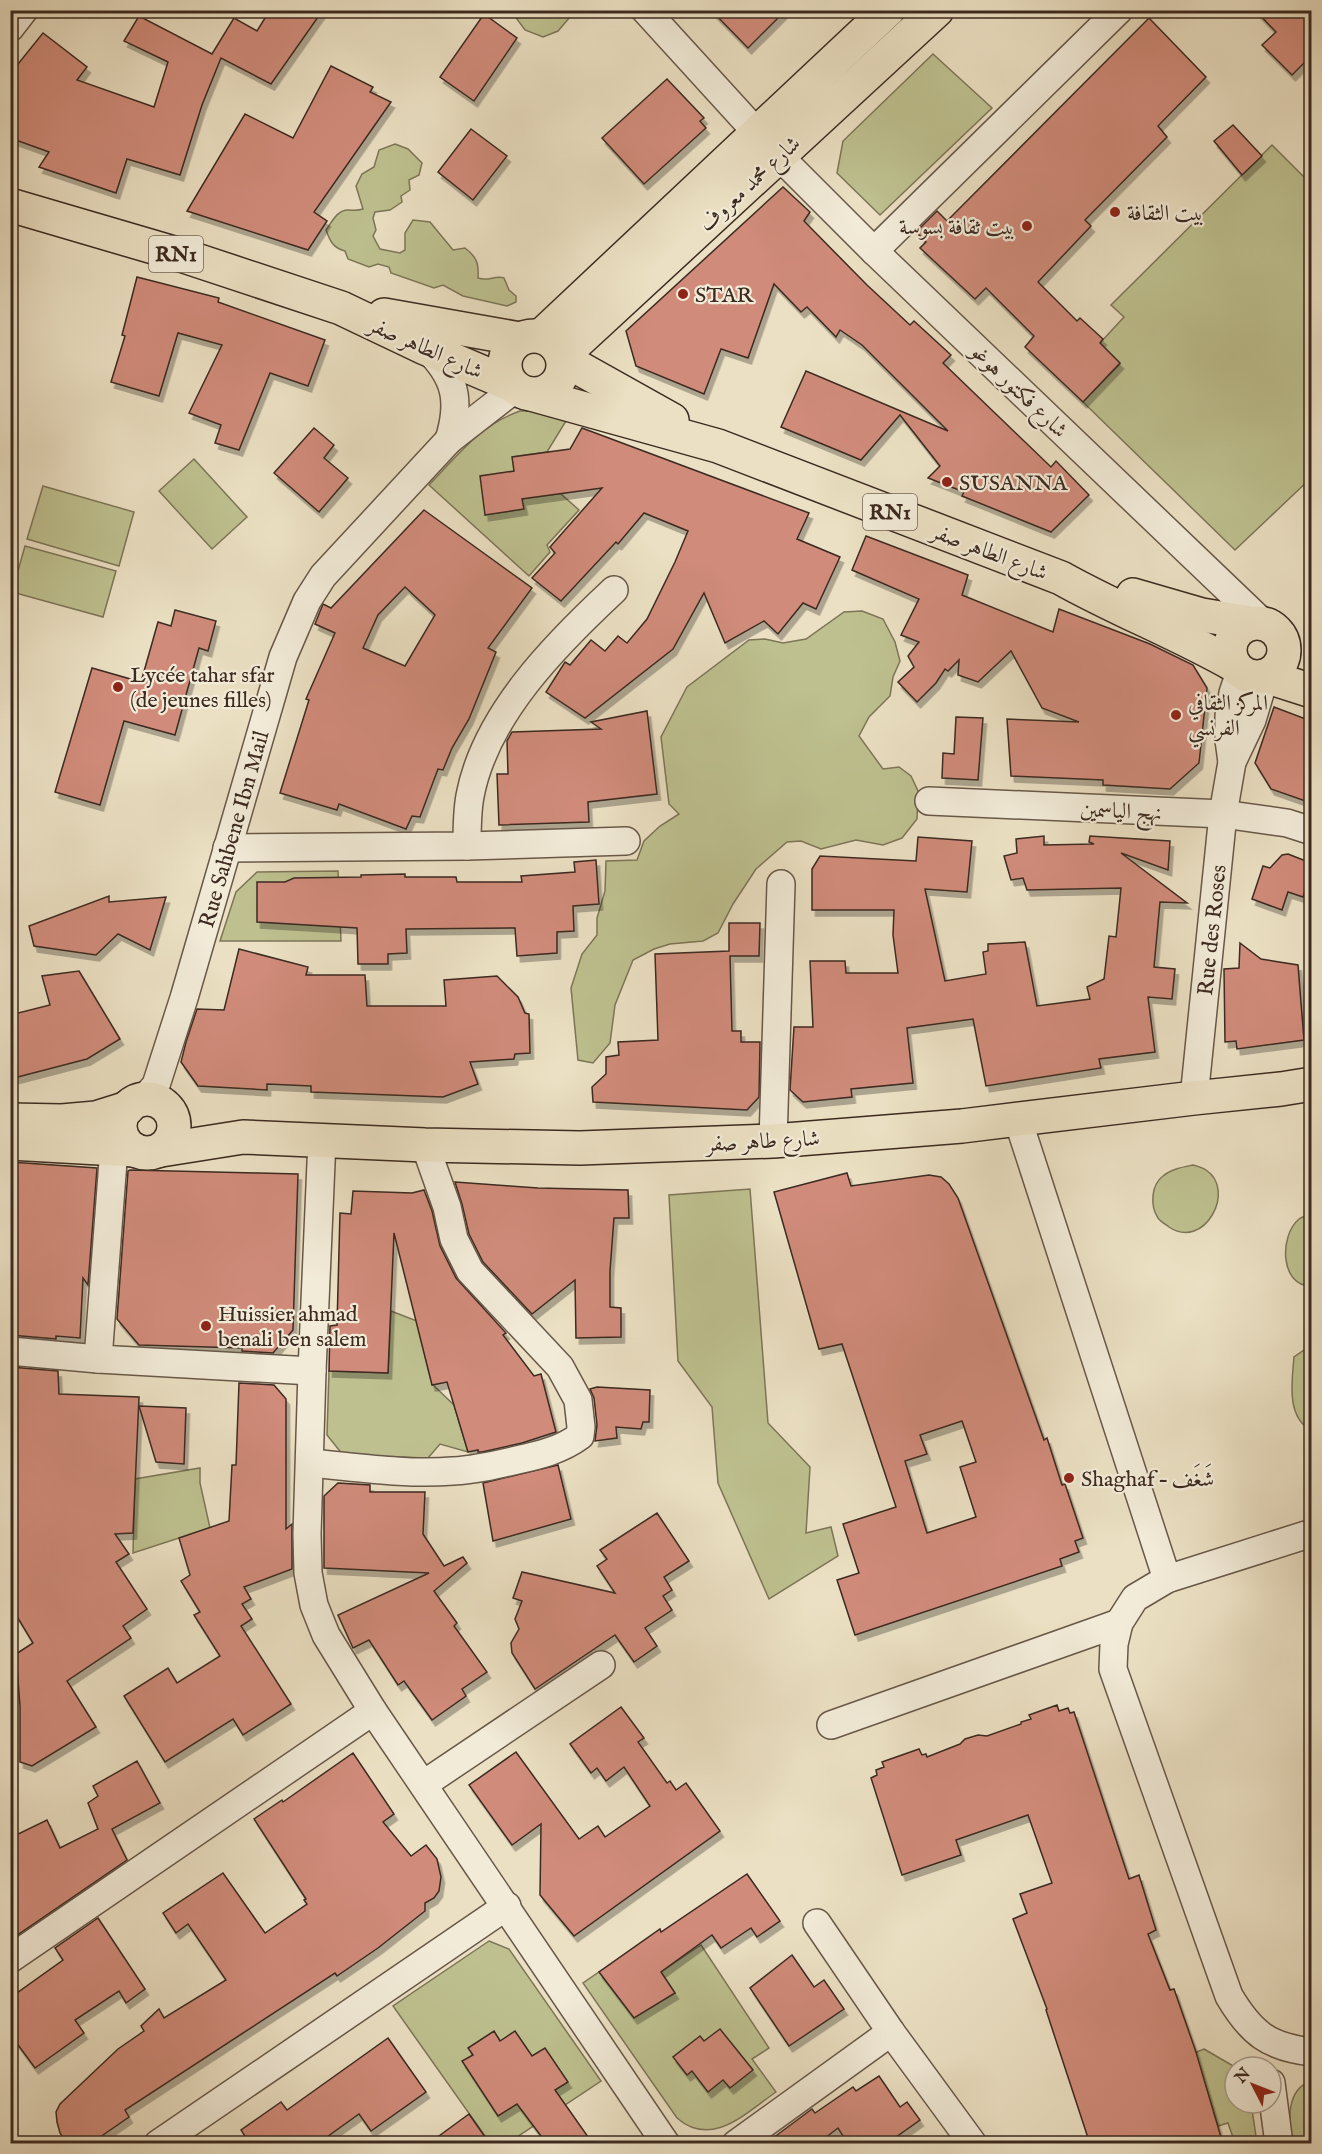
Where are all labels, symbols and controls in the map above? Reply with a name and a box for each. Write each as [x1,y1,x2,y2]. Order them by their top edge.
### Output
street label: شارع محمد معروف [694,130,809,241]
place label: بيت الثقافة [1127,200,1204,228]
marker: بيت الثقافة [1108,205,1122,219]
place label: بيت ثقافة بسوسة [899,214,1015,242]
marker: بيت ثقافة بسوسة [1020,219,1034,233]
road number: RN1 [149,236,203,272]
place label: STAR [695,282,755,310]
marker: STAR [676,287,690,301]
street label: شارع الطاهر صفر [361,310,487,389]
street label: شارع فكتور هوغو [961,337,1073,447]
place label: SUSANNA [959,470,1069,498]
marker: SUSANNA [940,475,954,489]
road number: RN1 [863,494,917,530]
street label: شارع الطاهر صفر [924,517,1051,591]
place label: Lycée tahar sfar (de jeunes filles) [130,662,275,715]
marker: Lycée tahar sfar (de jeunes filles) [111,680,125,694]
place label: المركز الثقافي الفرنسي [1188,690,1268,748]
marker: المركز الثقافي الفرنسي [1169,708,1183,722]
street label: Rue Sahbene Ibn Mail [193,728,276,931]
street label: نهج الياسمين [1079,796,1162,832]
street label: Rue des Roses [1192,863,1234,997]
street label: شارع طاهر صفر [703,1125,821,1162]
place label: Huissier ahmad benali ben salem [218,1301,366,1354]
marker: Huissier ahmad benali ben salem [199,1319,213,1333]
place label: Shaghaf – شَغَف [1081,1463,1214,1494]
marker: Shaghaf – شَغَف [1062,1471,1076,1485]
north arrow [1223,2055,1283,2115]
text: N [1231,2064,1256,2089]

